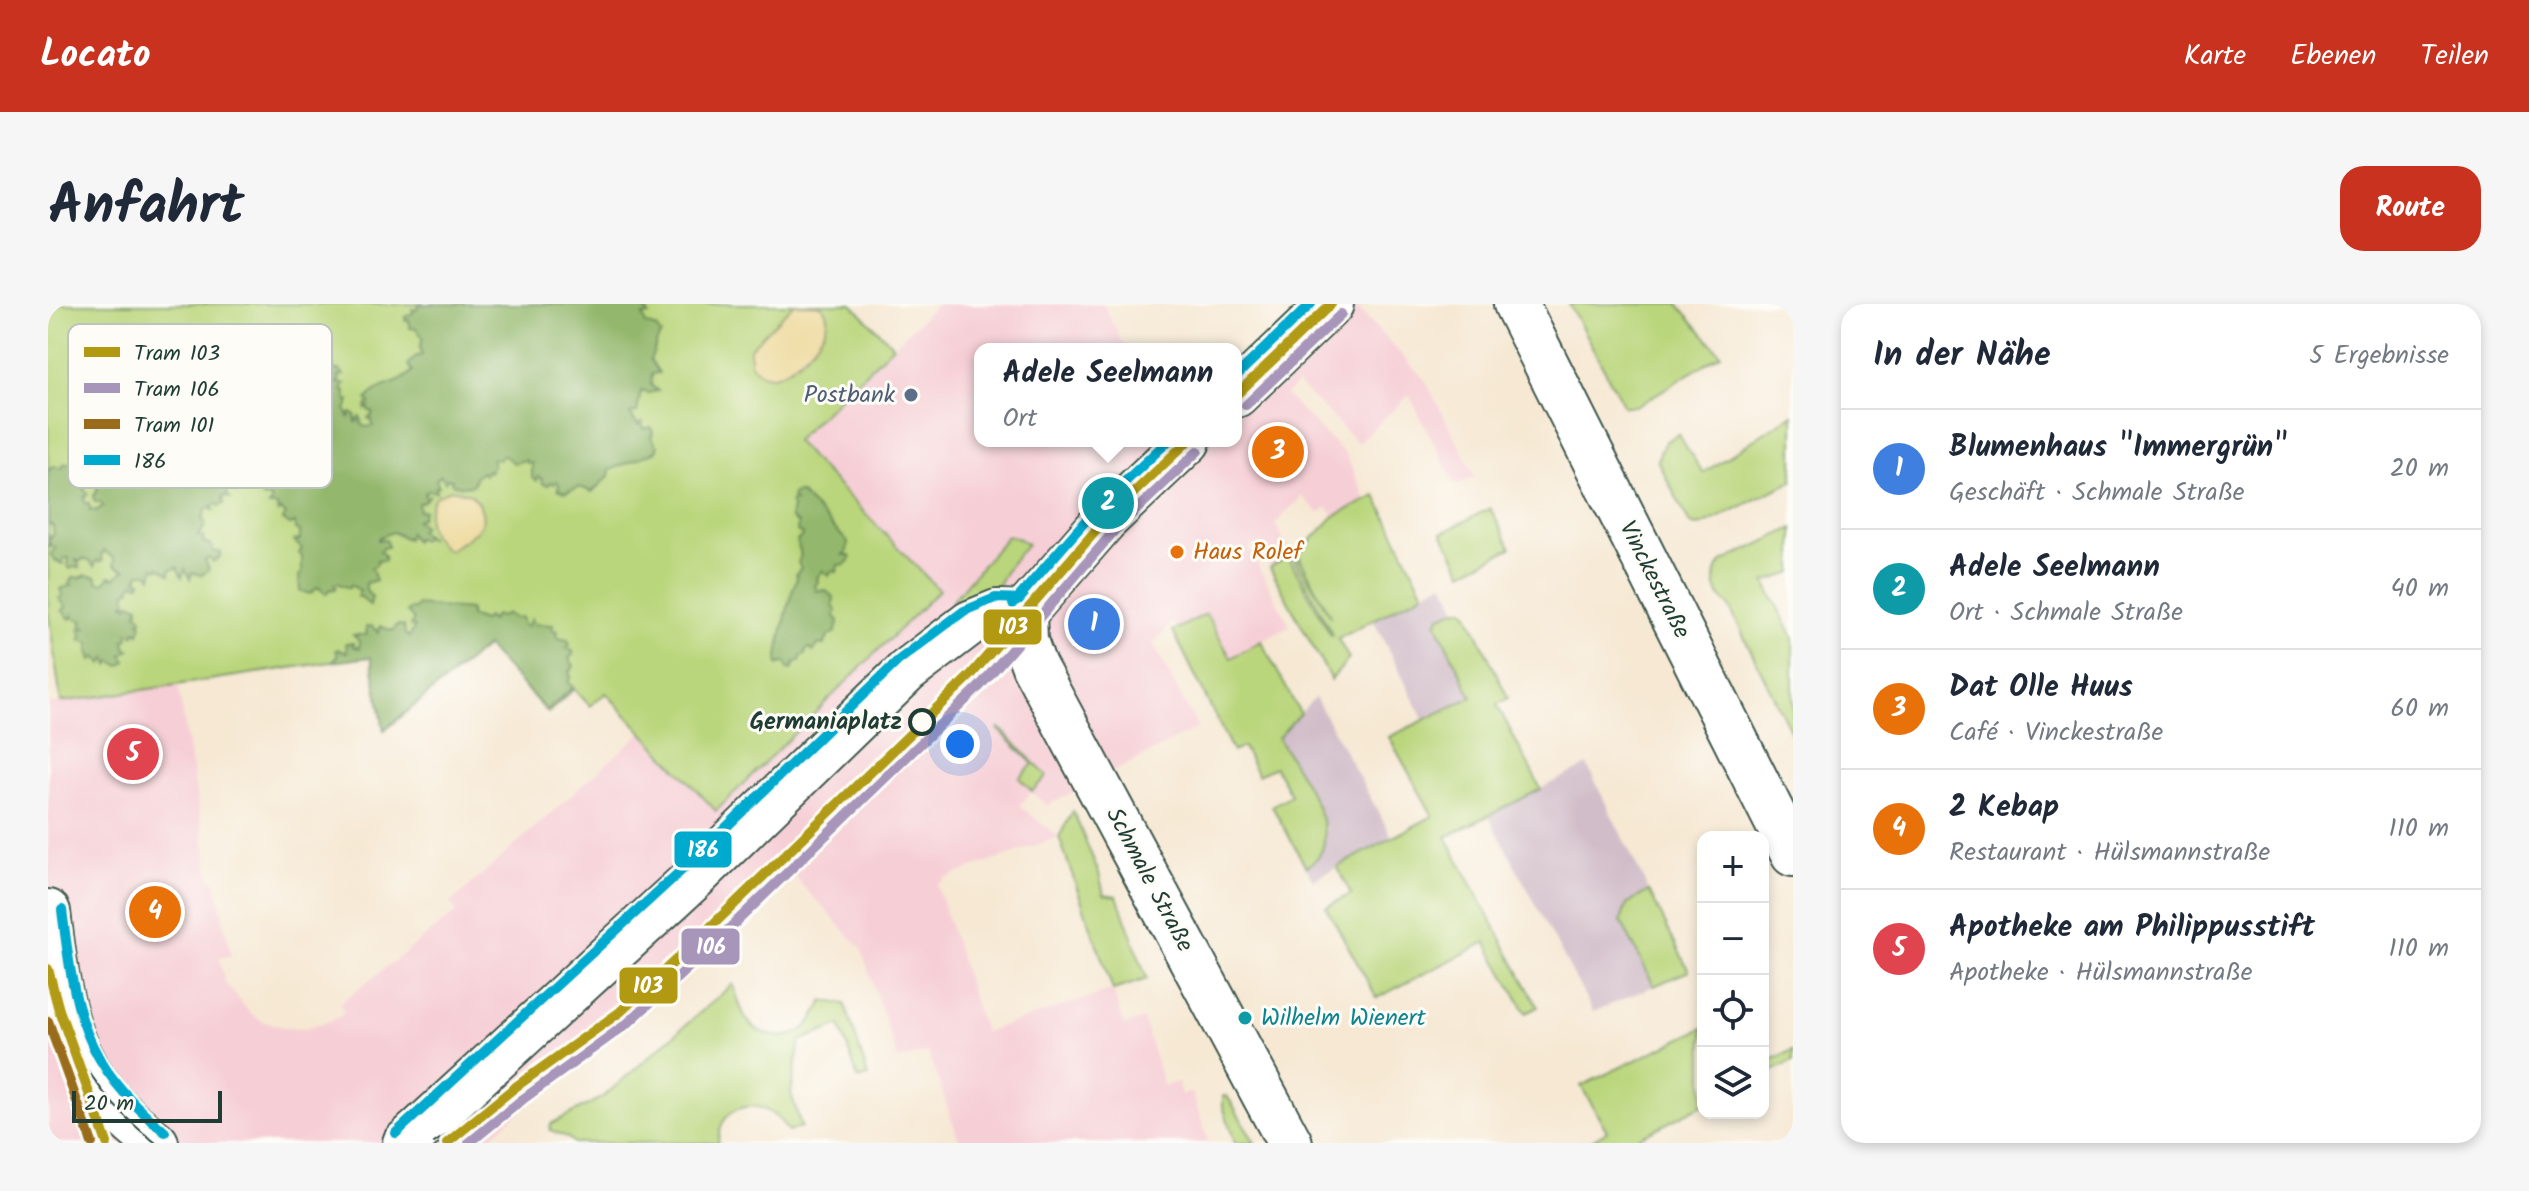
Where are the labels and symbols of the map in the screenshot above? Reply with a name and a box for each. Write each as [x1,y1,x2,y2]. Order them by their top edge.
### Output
legend [68,324,332,488]
text: Tram 103 [134,337,220,372]
text: Tram 106 [134,373,220,408]
place label: Postbank [804,376,896,415]
marker: Postbank [902,386,920,404]
text: Tram 101 [134,409,215,444]
pin: 3 [1252,422,1304,482]
text: 186 [134,445,166,480]
pin: 2 [1082,473,1134,533]
street label: Vinckestraße [1608,514,1700,646]
place label: Haus Rolef [1193,533,1305,572]
marker: Haus Rolef [1168,543,1186,561]
pin: 1 [1068,594,1120,654]
line badge: 103 [982,608,1043,646]
text: 103 [998,611,1028,646]
place label: Germaniaplatz [750,703,902,742]
marker: Germaniaplatz [909,709,935,735]
pin: 5 [107,724,159,784]
your location [940,724,980,764]
street label: Schmale Straße [1094,801,1204,960]
line badge: 186 [673,830,733,869]
text: 186 [687,834,719,869]
pin: 4 [129,882,181,942]
line badge: 106 [680,927,741,966]
text: 106 [696,931,726,966]
line badge: 103 [618,966,679,1005]
text: 103 [633,970,663,1005]
place label: Wilhelm Wienert [1261,999,1426,1038]
marker: Wilhelm Wienert [1236,1009,1254,1027]
scale bar [72,1087,222,1123]

